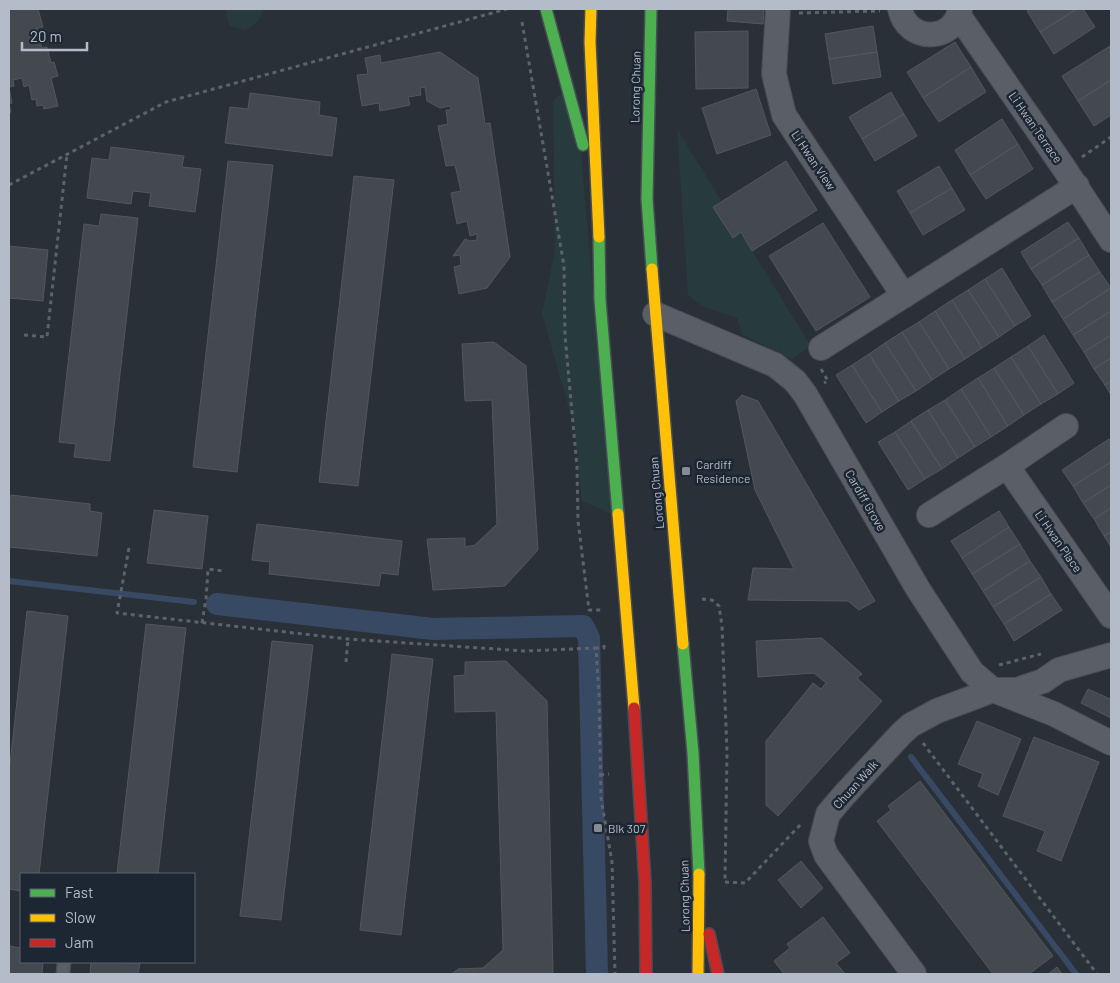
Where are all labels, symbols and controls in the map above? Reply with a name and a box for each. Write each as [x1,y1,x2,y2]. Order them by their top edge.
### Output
scale bar [22,20,88,52]
text: 20 m [30,27,62,45]
street label: Lorong Chuan [627,51,643,123]
street label: Li Hwan Terrace [1006,89,1066,165]
street label: Li Hwan View [789,128,839,193]
street label: Lorong Chuan [646,456,666,530]
place label: Cardiff Residence [696,457,750,485]
marker: Cardiff Residence [680,465,692,477]
street label: Cardiff Grove [843,467,889,533]
street label: Li Hwan Place [1033,507,1085,575]
street label: Chuan Walk [830,757,880,811]
place label: Blk 307 [608,821,646,835]
marker: Blk 307 [592,822,604,834]
street label: Lorong Chuan [676,860,692,932]
legend [20,873,195,963]
text: Fast [65,883,93,901]
text: Slow [65,908,96,926]
text: Jam [65,933,94,951]

